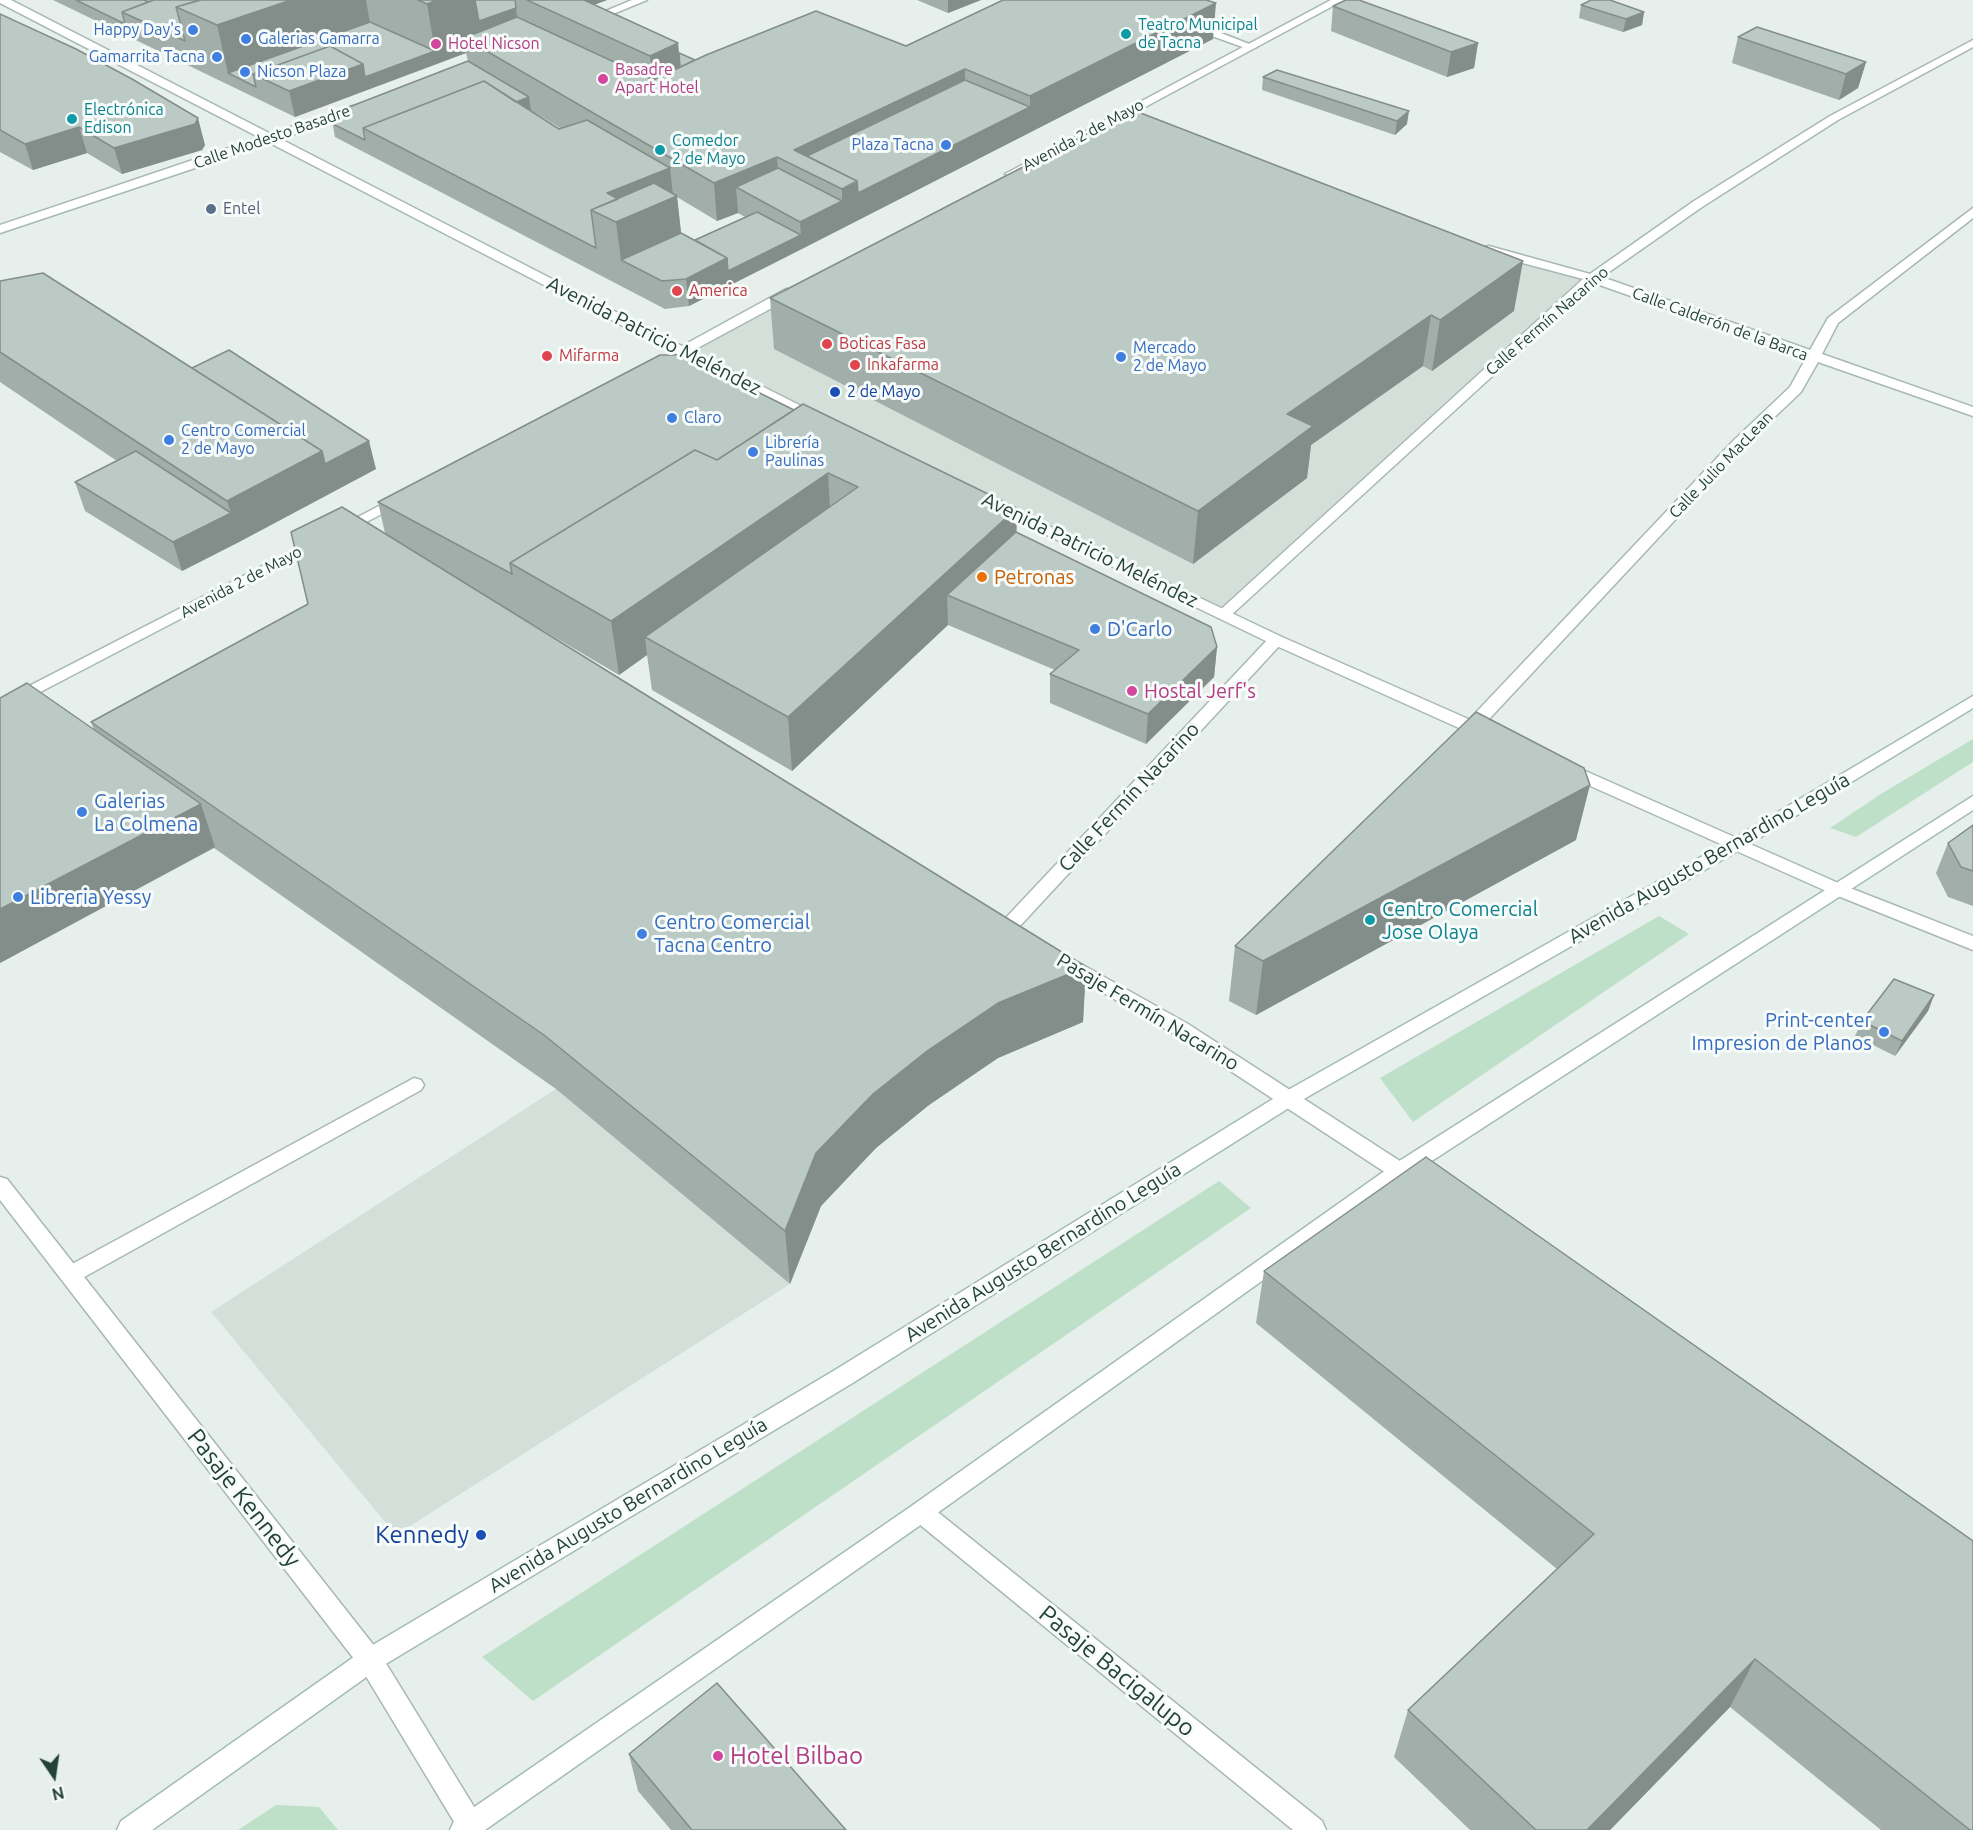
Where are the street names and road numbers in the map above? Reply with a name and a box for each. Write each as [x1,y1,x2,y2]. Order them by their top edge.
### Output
street label: Avenida 2 de Mayo [1019,95,1147,175]
street label: Calle Modesto Basadre [191,101,353,173]
street label: Calle Fermín Nacarino [1482,262,1612,380]
street label: Avenida Patricio Meléndez [543,271,765,401]
street label: Calle Calderón de la Barca [1630,283,1810,365]
street label: Calle Julio MacLean [1665,408,1777,522]
street label: Avenida Patricio Meléndez [978,487,1202,613]
street label: Avenida 2 de Mayo [177,542,305,622]
street label: Calle Fermín Nacarino [1054,717,1204,877]
street label: Avenida Augusto Bernardino Leguía [1564,767,1854,949]
street label: Pasaje Fermín Nacarino [1053,948,1243,1076]
street label: Avenida Augusto Bernardino Leguía [901,1157,1185,1347]
street label: Avenida Augusto Bernardino Leguía [484,1412,772,1598]
street label: Pasaje Kennedy [181,1423,307,1573]
street label: Pasaje Bacigalupo [1033,1599,1201,1743]

